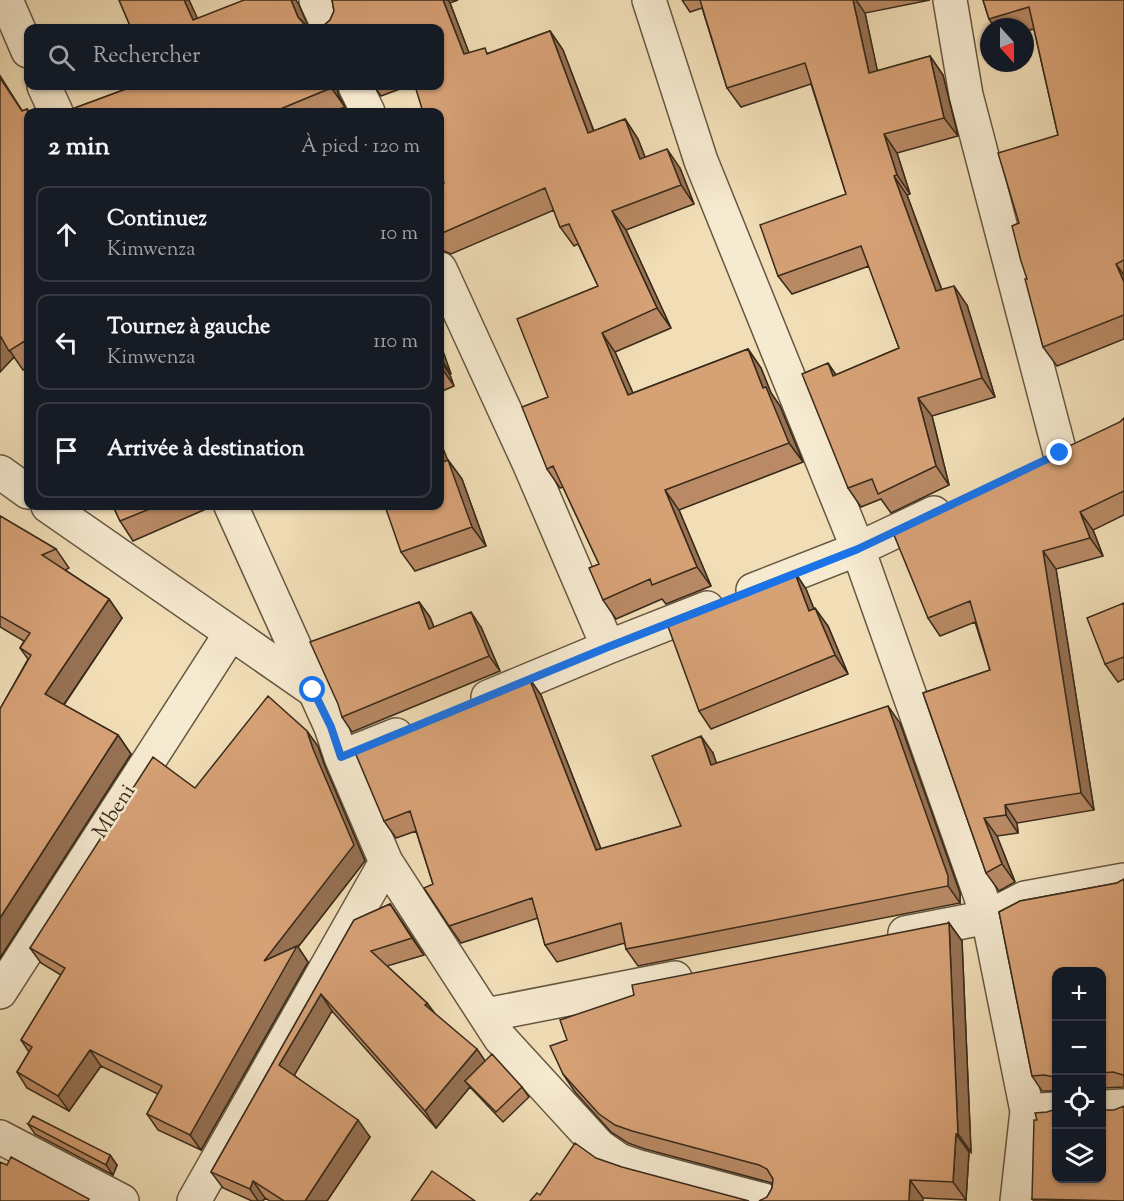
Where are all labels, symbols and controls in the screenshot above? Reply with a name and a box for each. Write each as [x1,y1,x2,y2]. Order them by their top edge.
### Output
north arrow [980,18,1034,72]
search box [24,24,444,90]
icon: search [45,41,78,74]
text: Rechercher [93,41,200,73]
text: 2 min [48,129,110,166]
text: À pied · 120 m [301,133,420,162]
text: Continuez [107,204,207,236]
icon: ahead [50,218,83,251]
text: 10 m [380,220,418,249]
text: Kimwenza [107,236,195,265]
text: Tournez à gauche [107,312,270,344]
icon: left [50,326,83,359]
text: 110 m [373,328,418,357]
text: Kimwenza [107,344,195,373]
icon: arrive [50,434,83,467]
text: Arrivée à destination [107,434,304,466]
route end [1046,439,1072,465]
route start [299,676,325,702]
street label: Mbeni [86,779,144,845]
map controls [1052,967,1106,1183]
button: + [1052,967,1106,1021]
button: − [1052,1021,1106,1075]
button: locate [1052,1075,1106,1129]
button: layers [1052,1129,1106,1183]

